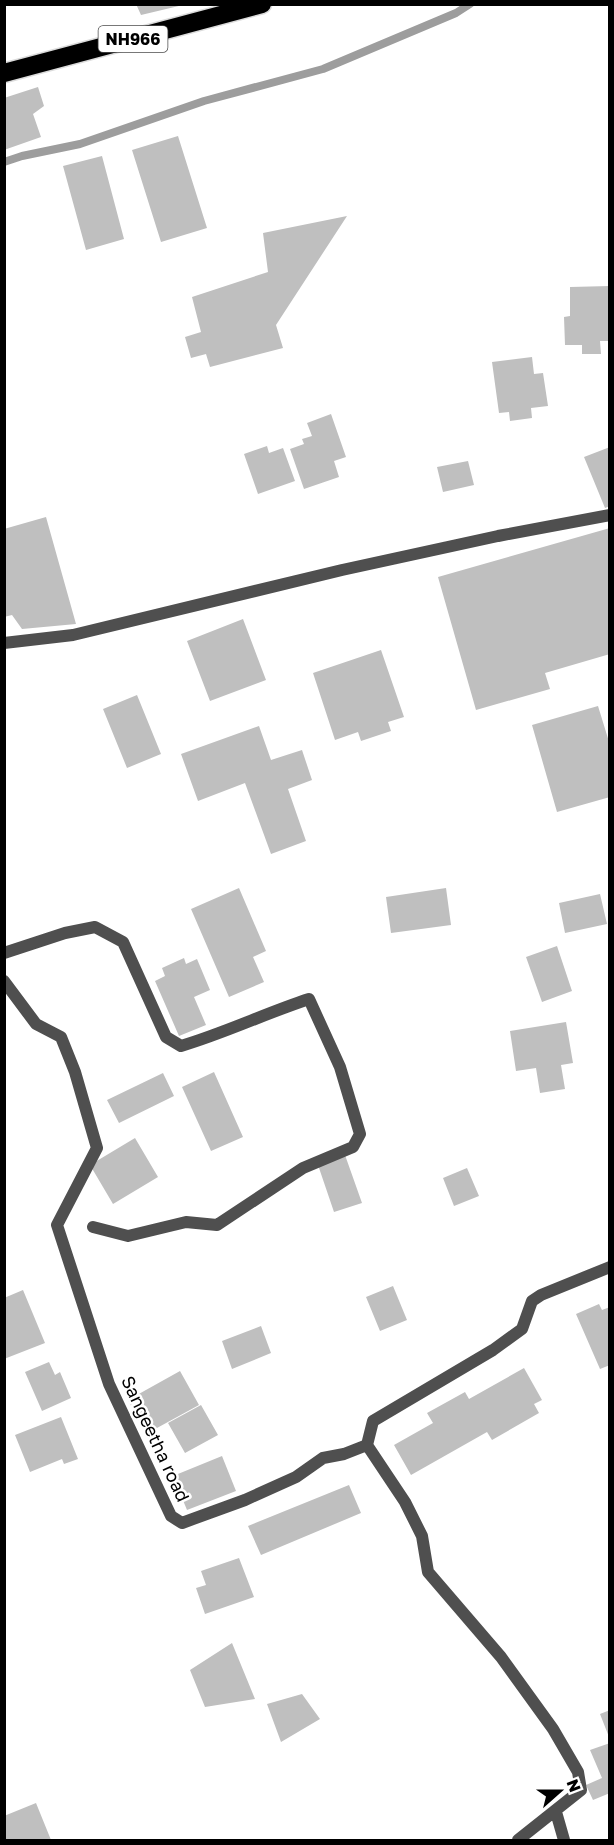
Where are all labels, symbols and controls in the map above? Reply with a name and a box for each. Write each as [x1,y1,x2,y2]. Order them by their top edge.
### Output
road number: NH966 [98,26,168,52]
street label: Sangeetha road [117,1372,195,1505]
north arrow [530,1761,590,1821]
text: N [562,1776,586,1795]

